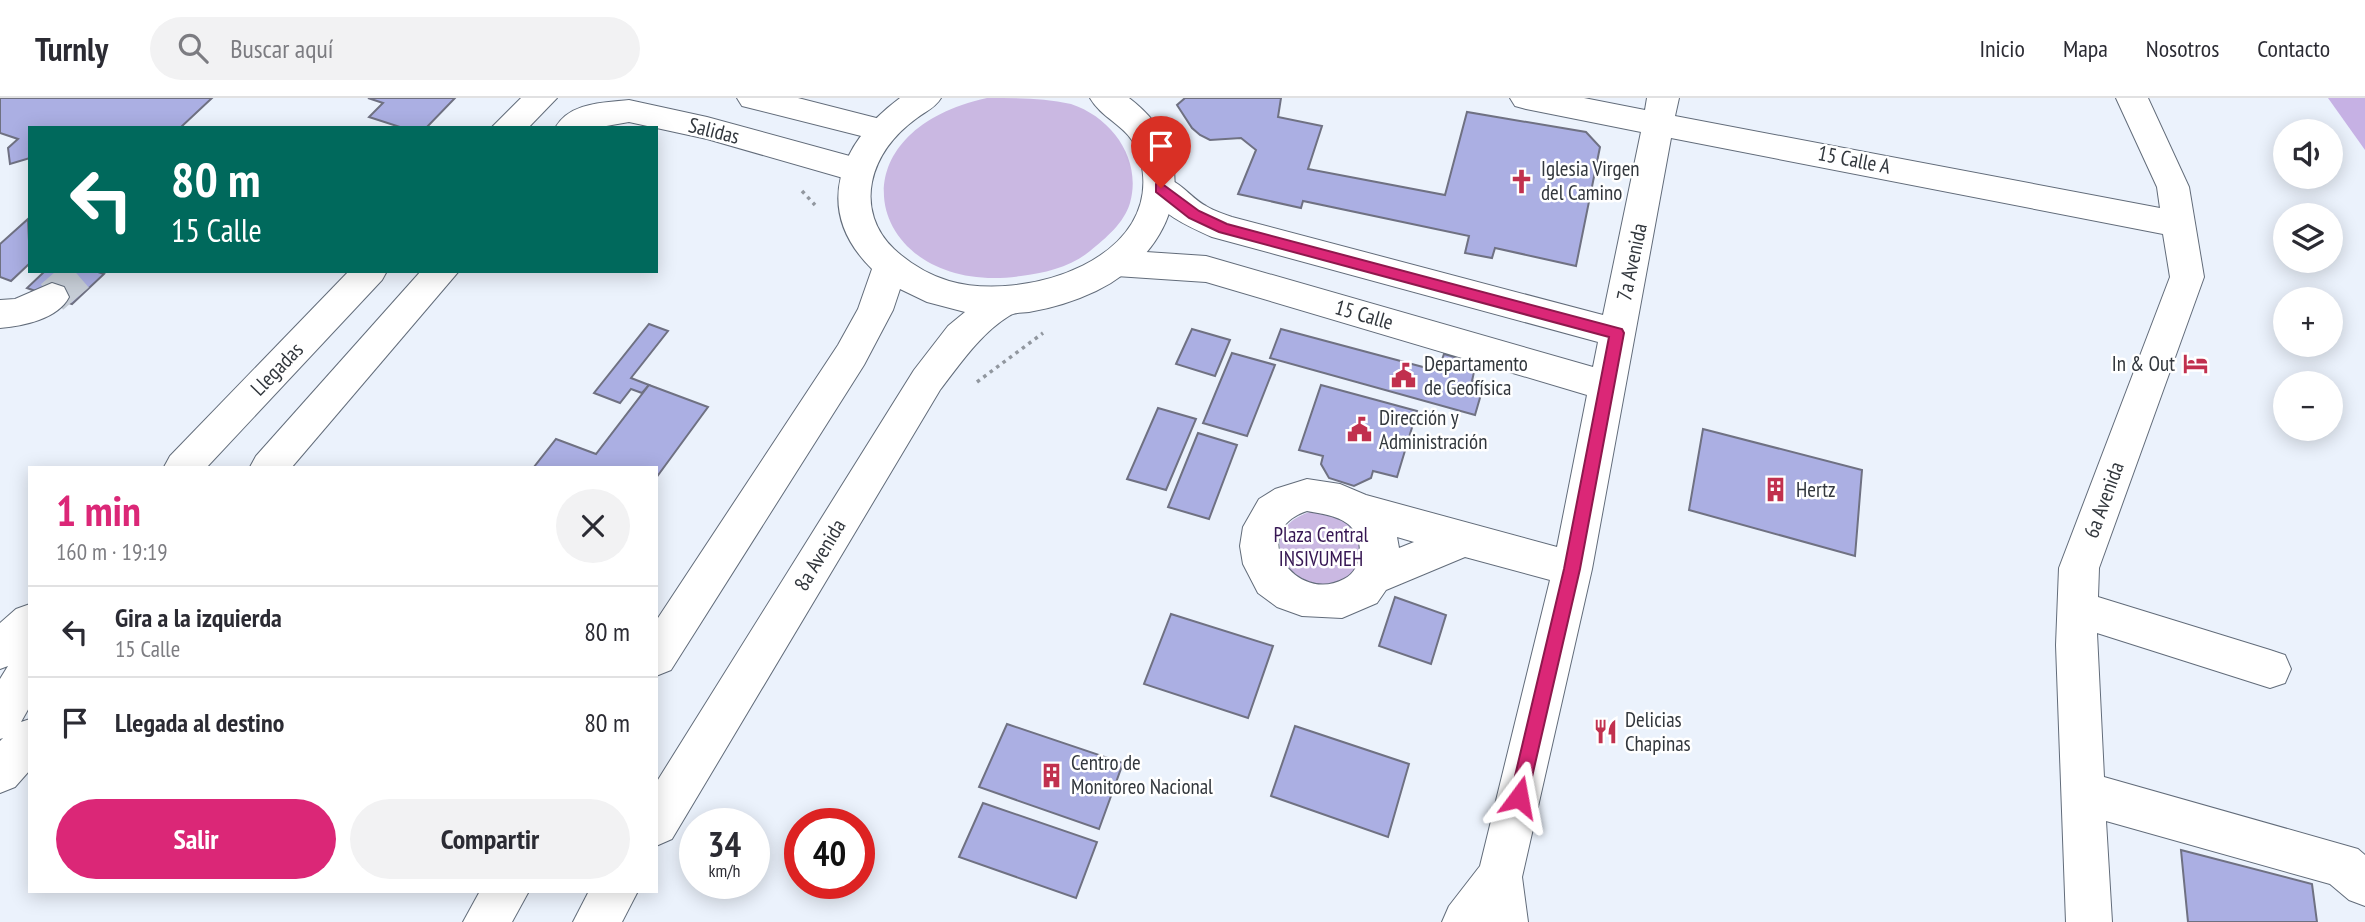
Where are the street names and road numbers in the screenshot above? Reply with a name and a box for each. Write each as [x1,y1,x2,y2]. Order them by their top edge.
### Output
street label: Salidas [686,111,742,150]
street label: 15 Calle A [1816,139,1893,180]
street label: 7a Avenida [1610,221,1653,303]
street label: 15 Calle [1332,293,1396,336]
street label: Llegadas [245,336,309,401]
street label: 6a Avenida [2077,458,2130,542]
street label: 8a Avenida [788,514,852,596]

